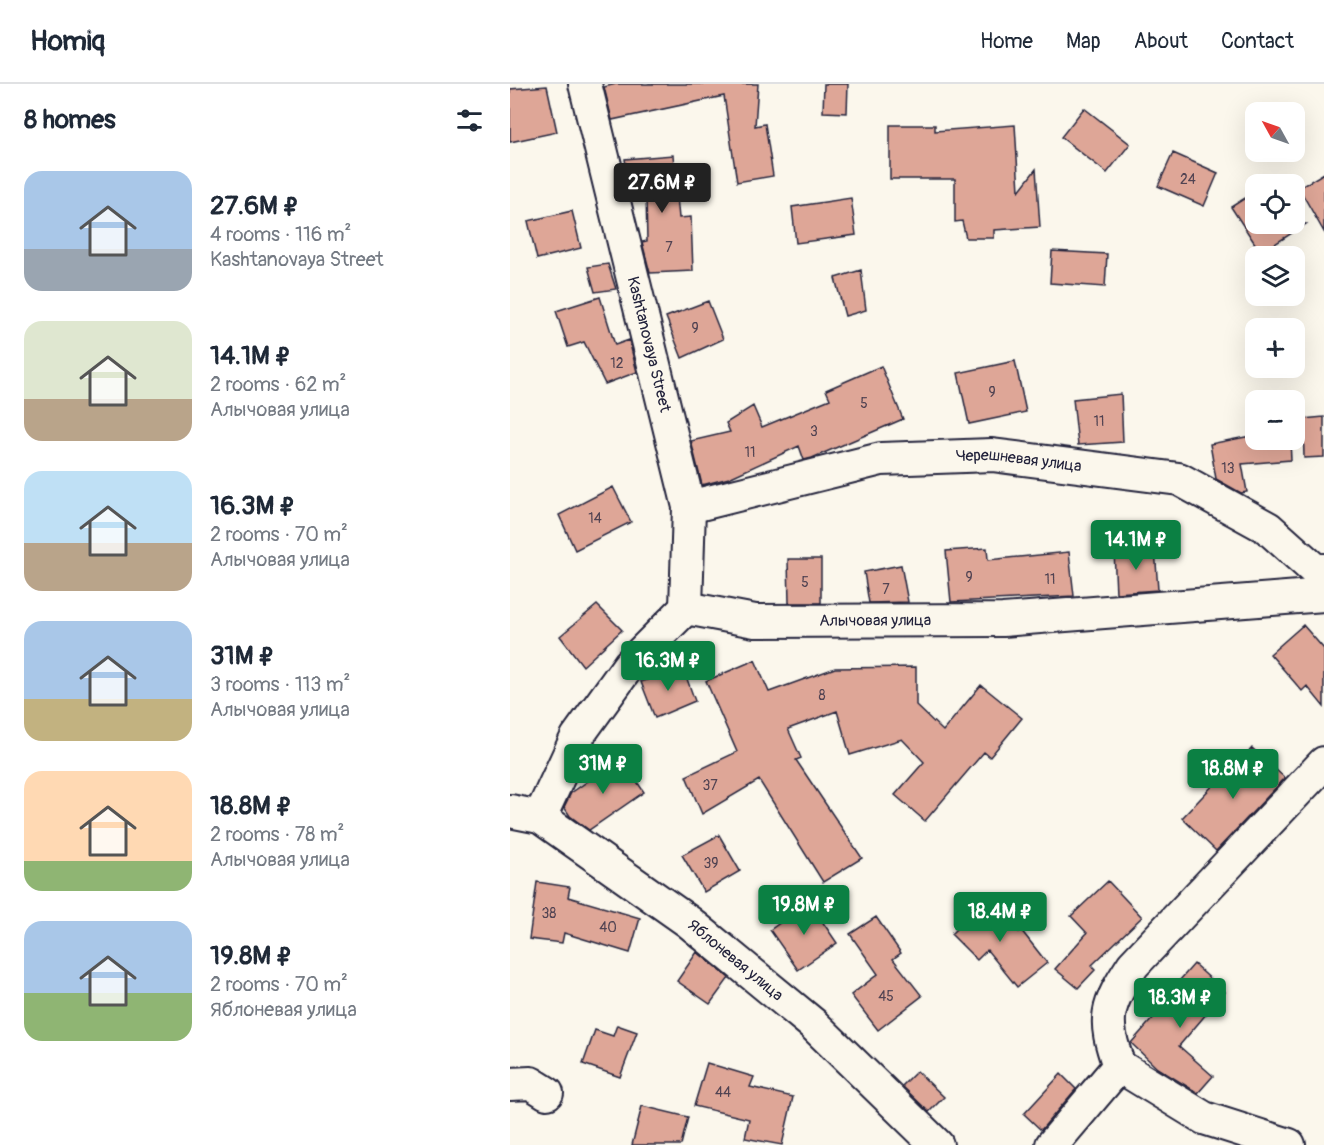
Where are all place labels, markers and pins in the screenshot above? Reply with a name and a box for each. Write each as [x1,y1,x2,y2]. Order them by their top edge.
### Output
pin: 27.6M ₽ [607,163,717,214]
pin: 14.1M ₽ [1081,520,1191,571]
pin: 16.3M ₽ [613,641,723,692]
pin: 31M ₽ [561,744,645,795]
pin: 18.8M ₽ [1178,749,1288,800]
pin: 19.8M ₽ [749,885,859,936]
pin: 18.4M ₽ [945,892,1055,943]
pin: 18.3M ₽ [1125,978,1235,1029]

